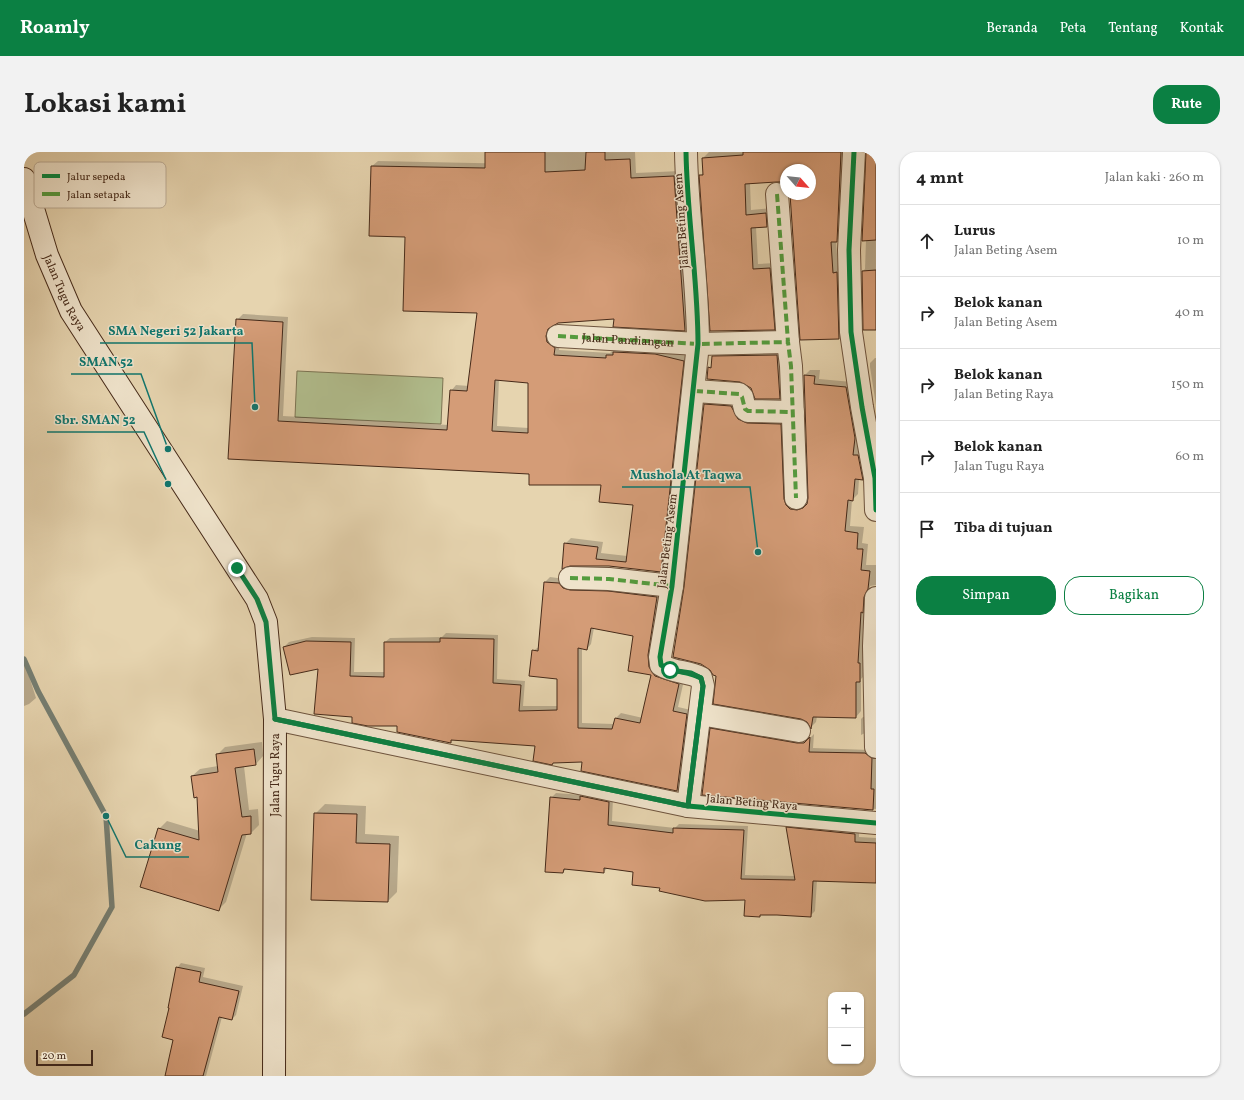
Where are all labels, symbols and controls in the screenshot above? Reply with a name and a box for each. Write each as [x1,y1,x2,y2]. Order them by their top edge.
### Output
text: Roamly [20,15,90,41]
text: Beranda [986,19,1038,38]
text: Peta [1060,19,1086,38]
text: Tentang [1108,19,1158,38]
text: Kontak [1180,19,1224,38]
text: Lokasi kami [24,85,186,124]
button: Rute [1153,85,1220,124]
legend [34,162,166,208]
north arrow [780,164,816,200]
text: 4 mnt [916,167,964,190]
text: Jalan kaki · 260 m [1105,169,1204,187]
text: Jalur sepeda [67,170,126,185]
street label: Jalan Beting Asem [671,172,693,269]
text: Jalan setapak [67,188,131,203]
text: Lurus [954,221,995,242]
icon: ahead [916,230,938,252]
text: 10 m [1177,232,1204,250]
text: Jalan Beting Asem [954,242,1058,260]
street label: Jalan Tugu Raya [39,252,89,335]
text: Belok kanan [954,293,1043,314]
icon: right [916,302,938,324]
text: 40 m [1175,304,1204,322]
text: Jalan Beting Asem [954,314,1058,332]
callout: SMA Negeri 52 Jakarta [100,318,252,343]
text: SMA Negeri 52 Jakarta [108,323,244,341]
street label: Jalan Pandiangan [581,330,674,352]
callout: SMAN 52 [71,349,141,374]
text: SMAN 52 [79,354,133,372]
text: Belok kanan [954,365,1043,386]
icon: right [916,374,938,396]
text: 150 m [1171,376,1204,394]
text: Jalan Beting Raya [954,386,1054,404]
callout: Sbr. SMAN 52 [47,407,144,432]
text: Sbr. SMAN 52 [55,412,136,430]
text: Belok kanan [954,437,1043,458]
icon: right [916,446,938,468]
text: 60 m [1176,448,1204,466]
text: Jalan Tugu Raya [954,458,1044,476]
callout: Mushola At Taqwa [622,462,750,487]
text: Mushola At Taqwa [630,467,742,485]
street label: Jalan Beting Asem [654,492,682,590]
icon: arrive [916,518,938,540]
text: Tiba di tujuan [954,518,1053,539]
route end [228,559,246,577]
button: Simpan [916,576,1056,615]
button: Bagikan [1064,576,1204,615]
route start [661,661,679,679]
street label: Jalan Tugu Raya [268,733,284,817]
street label: Jalan Beting Raya [705,791,798,815]
callout: Cakung [126,832,189,857]
text: Cakung [135,837,181,855]
map controls [828,992,864,1064]
button: + [828,992,864,1028]
button: − [828,1028,864,1064]
scale bar [36,1048,93,1067]
text: 20 m [42,1049,66,1064]

